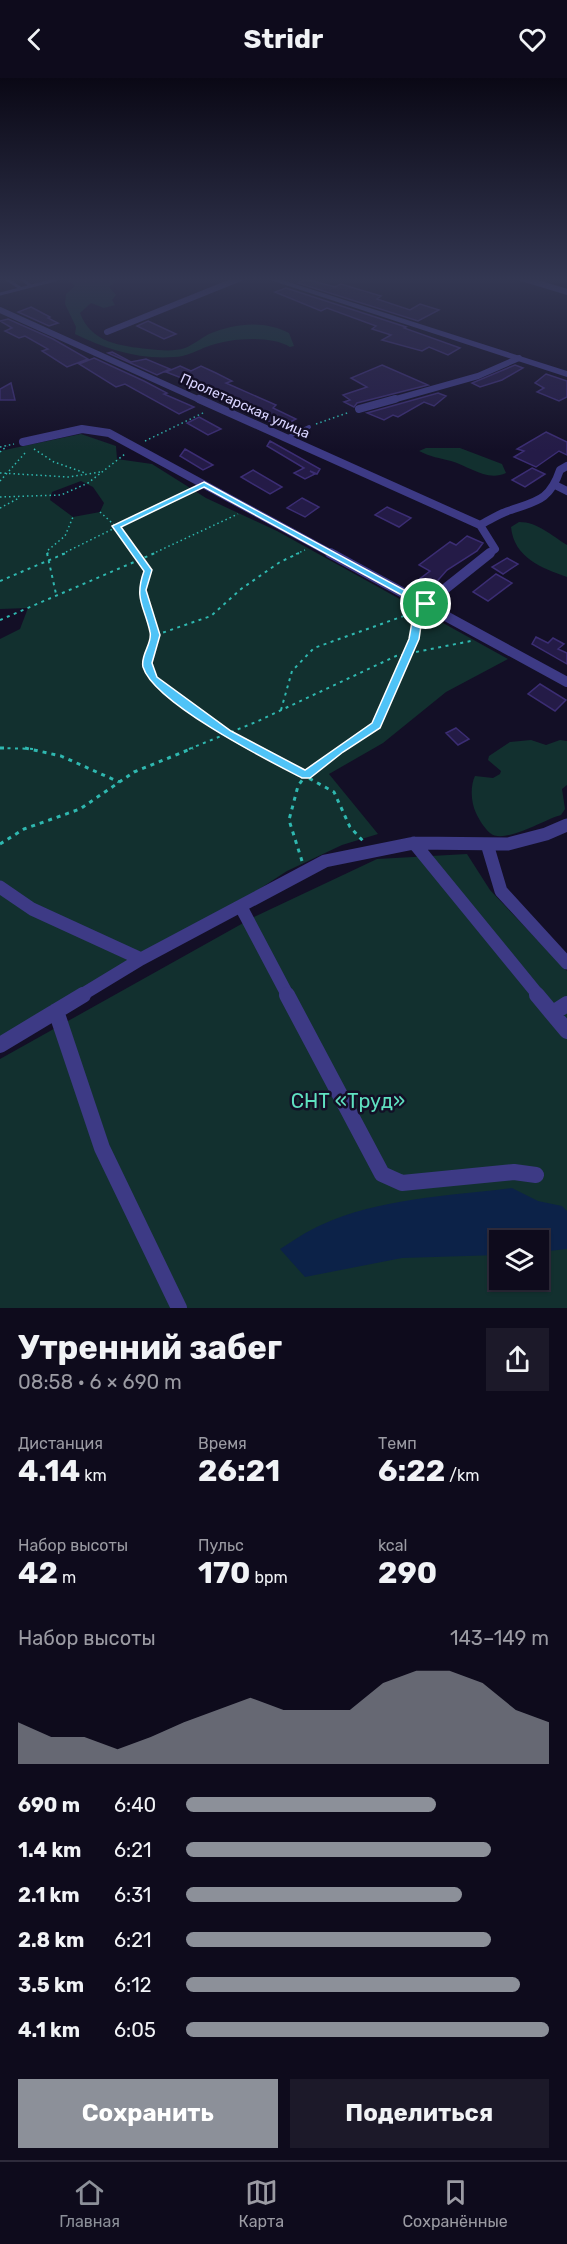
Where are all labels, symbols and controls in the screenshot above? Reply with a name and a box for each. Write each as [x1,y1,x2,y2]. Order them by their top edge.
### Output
icon: back [18,23,51,56]
text: Stridr [244,23,323,55]
icon: heart [516,23,549,56]
street label: Пролетарская улица [178,370,312,442]
pin [400,578,451,629]
icon: arrive [409,587,442,620]
park label: СНТ «Труд» [291,1089,405,1113]
map controls [489,1230,549,1290]
button: layers [489,1230,549,1290]
text: Утренний забег [18,1328,282,1367]
button: share [486,1328,549,1391]
text: 08:58 · 6 × 690 m [18,1370,182,1394]
text: Дистанция [18,1434,103,1453]
text: Время [198,1434,247,1453]
text: Темп [378,1434,417,1453]
text: 4.14 [18,1453,80,1489]
text: 26:21 [198,1453,280,1489]
text: 6:22 [378,1453,445,1489]
text: km [80,1466,107,1485]
text: /km [445,1466,479,1485]
text: Набор высоты [18,1536,128,1555]
text: Пульс [198,1536,244,1555]
text: kcal [378,1536,407,1555]
text: 42 [18,1555,58,1591]
text: 170 [198,1555,251,1591]
text: 290 [378,1555,437,1591]
text: m [58,1568,76,1587]
text: bpm [251,1568,288,1587]
text: Набор высоты [18,1626,156,1650]
text: 143–149 m [450,1626,549,1650]
text: 690 m [18,1793,80,1817]
text: 6:40 [114,1793,156,1817]
text: 1.4 km [18,1838,81,1862]
text: 6:21 [114,1838,151,1862]
text: 2.1 km [18,1883,80,1907]
text: 6:31 [114,1883,151,1907]
text: 2.8 km [18,1928,84,1952]
text: 6:21 [114,1928,151,1952]
text: 3.5 km [18,1973,84,1997]
text: 6:12 [114,1973,151,1997]
text: 4.1 km [18,2018,80,2042]
text: 6:05 [114,2018,156,2042]
button: Сохранить [18,2079,278,2148]
button: Поделиться [290,2079,549,2148]
tab: Главная [59,2176,120,2231]
tab: Карта [238,2176,284,2231]
tab: Сохранённые [402,2176,508,2231]

